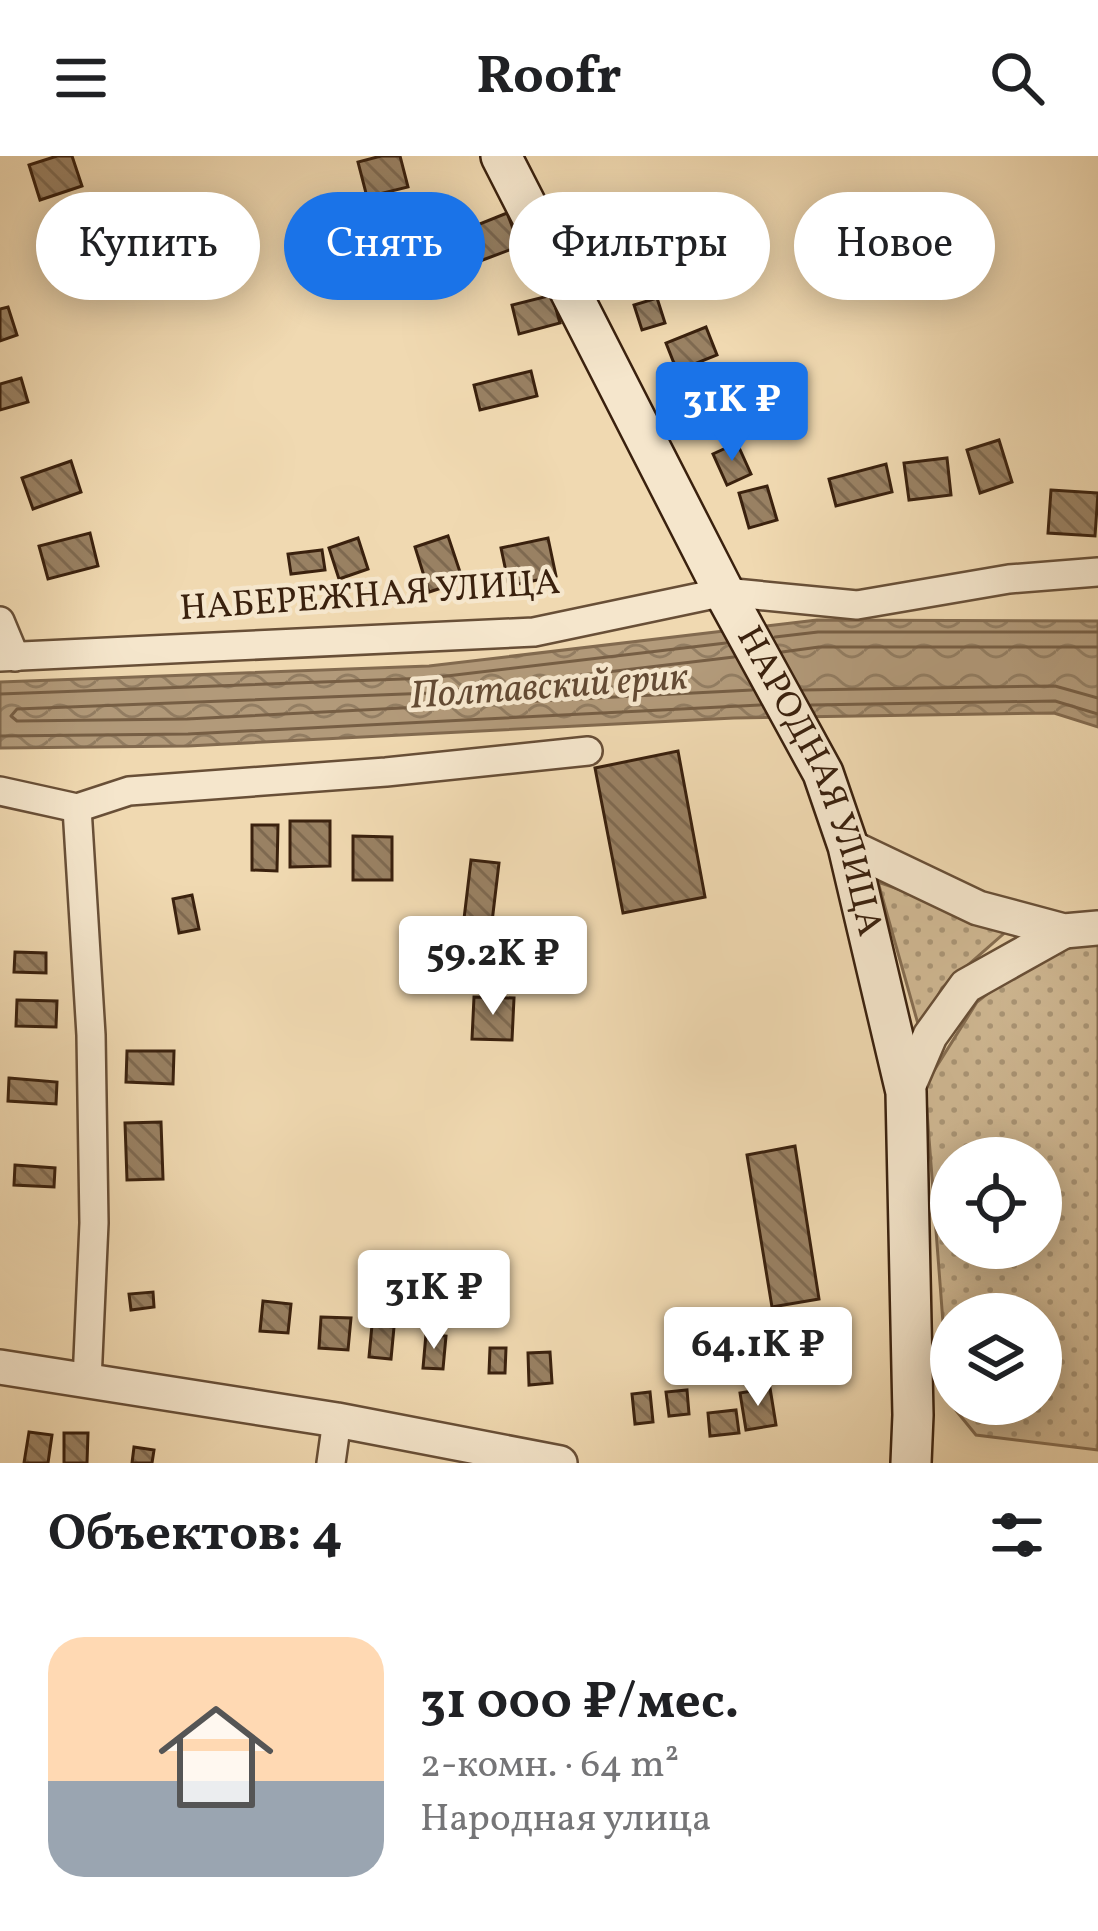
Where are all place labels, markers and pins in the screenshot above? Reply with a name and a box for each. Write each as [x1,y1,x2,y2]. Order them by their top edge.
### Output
pin: 31K ₽ [648,362,816,464]
pin: 59.2K ₽ [382,916,604,1018]
pin: 31K ₽ [350,1250,518,1352]
pin: 64.1K ₽ [647,1307,869,1409]

